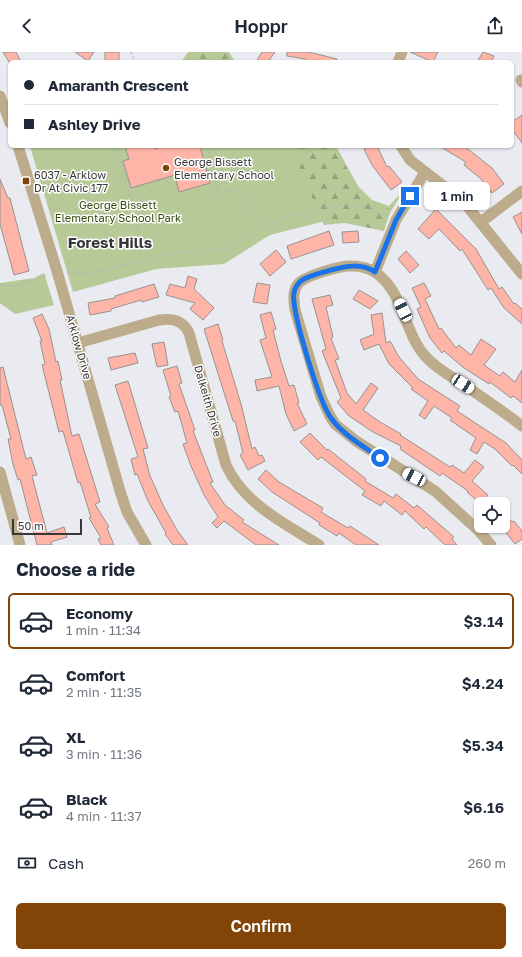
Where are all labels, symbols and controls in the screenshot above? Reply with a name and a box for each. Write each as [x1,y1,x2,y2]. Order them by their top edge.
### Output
icon: back [16,15,38,37]
text: Hoppr [234,15,288,37]
icon: share [484,15,506,37]
text: Amaranth Crescent [48,76,189,94]
text: Ashley Drive [48,115,141,133]
place label: George Bissett Elementary School [174,155,274,181]
marker: George Bissett Elementary School [161,163,171,173]
place label: 6037 - Arklow Dr At Civic 177 [34,168,108,194]
marker: 6037 - Arklow Dr At Civic 177 [21,176,31,186]
callout: 1 min [424,182,490,210]
route end [401,187,419,205]
text: 1 min [441,188,473,204]
park label: George Bissett Elementary School Park [55,198,181,224]
district label: Forest Hills [68,233,152,251]
car [392,297,414,323]
street label: Arklow Drive [64,313,95,381]
street label: Dalkeith Drive [192,364,225,438]
car [450,372,476,396]
route start [371,449,389,467]
car [401,466,427,488]
map controls [474,497,510,533]
button: locate [474,497,510,533]
scale bar [12,517,82,536]
text: 50 m [18,519,44,532]
text: Choose a ride [16,558,135,580]
icon: car [18,603,54,639]
text: Economy [66,604,133,622]
text: $3.14 [463,612,504,630]
text: 1 min · 11:34 [66,622,141,638]
icon: car [18,665,54,701]
text: Comfort [66,666,125,684]
text: $4.24 [462,674,504,692]
text: 2 min · 11:35 [66,684,142,700]
icon: car [18,727,54,763]
text: XL [66,728,85,746]
text: $5.34 [462,736,504,754]
text: 3 min · 11:36 [66,746,142,762]
icon: car [18,789,54,825]
text: Black [66,790,108,808]
text: $6.16 [463,798,504,816]
text: 4 min · 11:37 [66,808,142,824]
icon: cash [16,852,38,874]
text: Cash [48,854,84,872]
text: 260 m [468,855,506,871]
button: Confirm [16,903,506,949]

